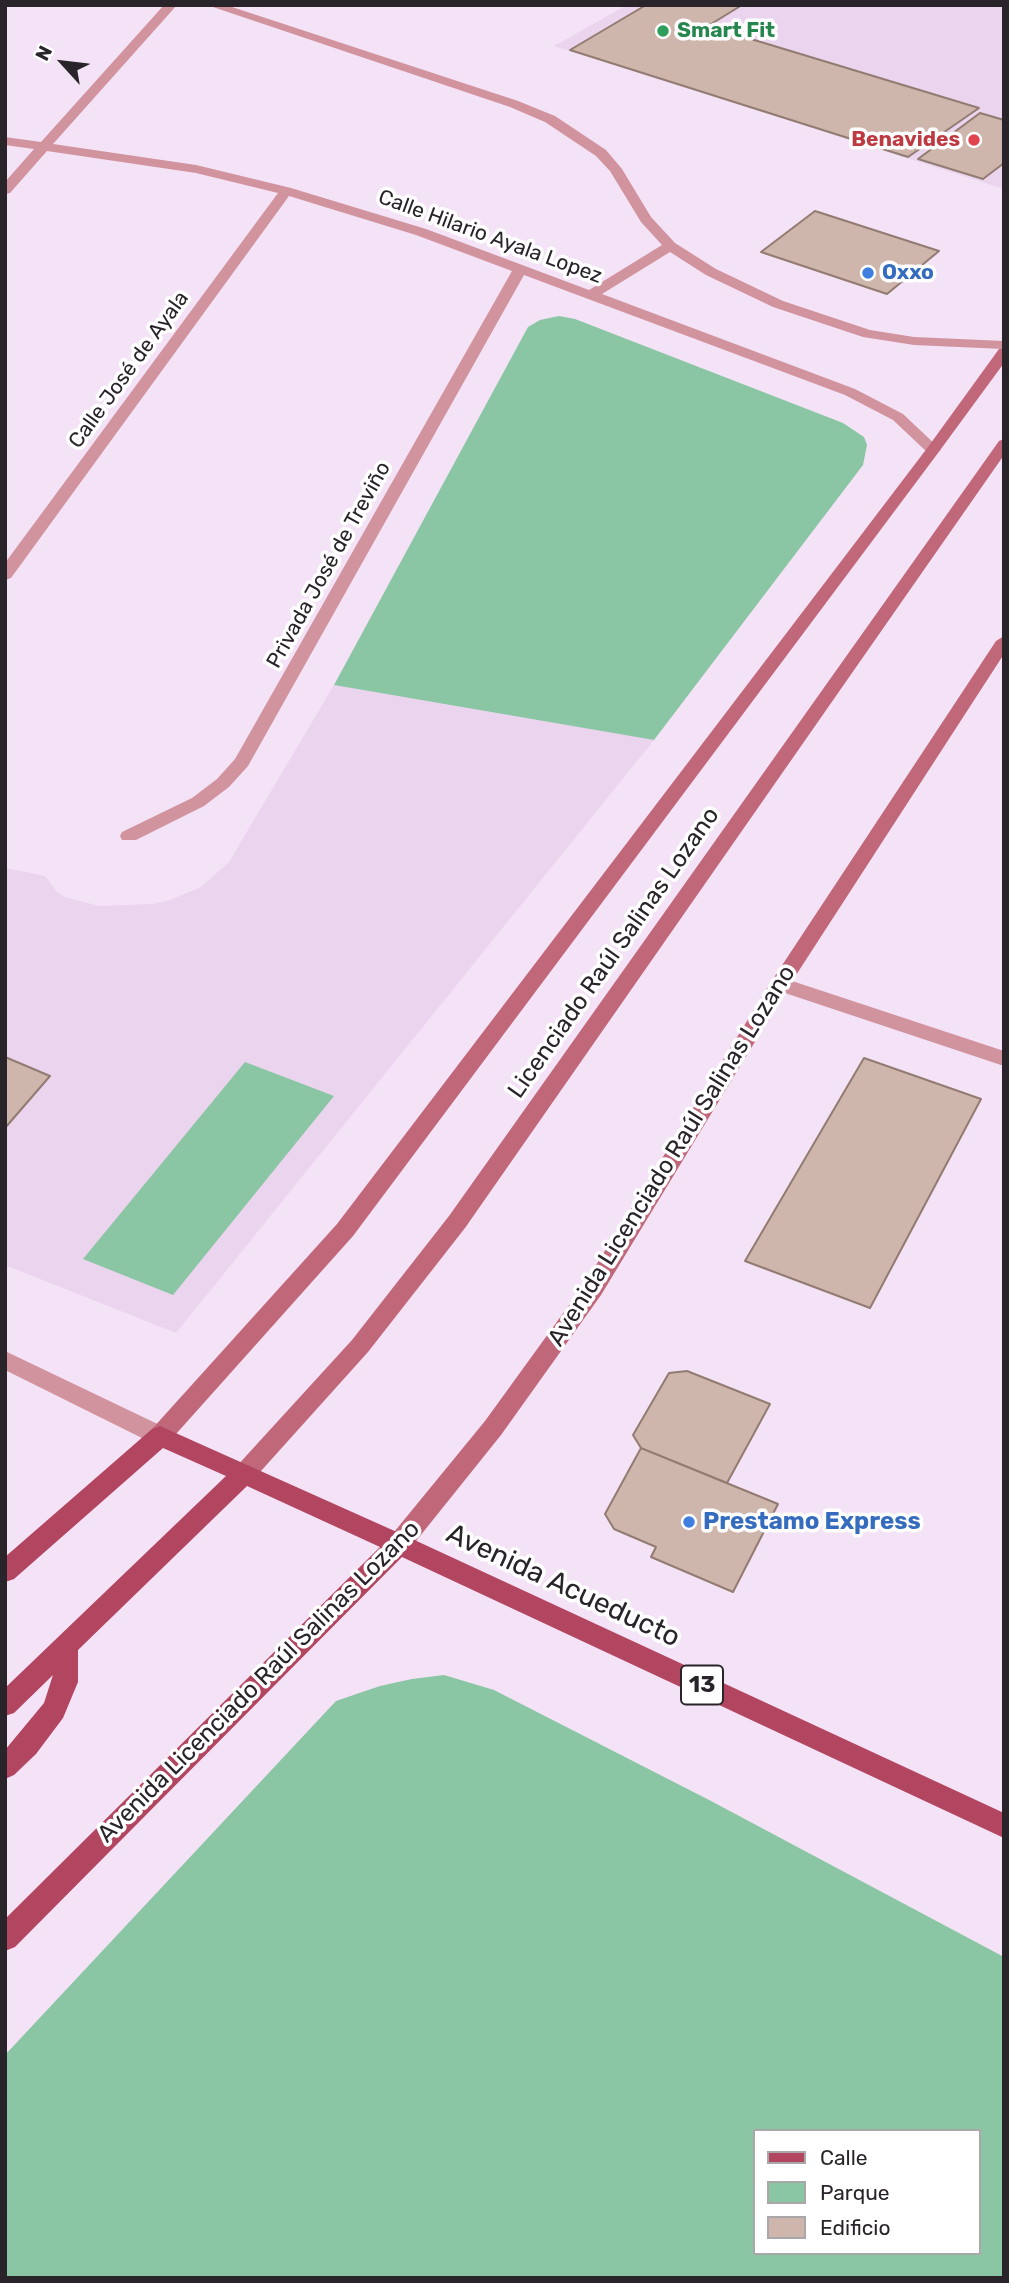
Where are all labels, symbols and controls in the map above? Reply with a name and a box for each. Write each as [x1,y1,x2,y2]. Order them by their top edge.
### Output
place label: Smart Fit [677,18,775,44]
marker: Smart Fit [655,23,671,39]
north arrow [28,28,98,98]
text: N [30,42,57,65]
place label: Benavides [851,127,960,153]
marker: Benavides [966,132,982,148]
street label: Calle Hilario Ayala Lopez [375,185,605,289]
place label: Oxxo [882,260,934,286]
marker: Oxxo [860,265,876,281]
street label: Calle José de Ayala [64,287,194,453]
street label: Privada José de Treviño [262,457,396,673]
street label: Licenciado Raúl Salinas Lozano [502,802,726,1104]
street label: Avenida Licenciado Raúl Salinas Lozano [542,960,802,1352]
place label: Prestamo Express [703,1508,921,1536]
marker: Prestamo Express [681,1514,697,1530]
street label: Avenida Licenciado Raúl Salinas Lozano [92,1515,426,1849]
street label: Avenida Acueducto [441,1517,685,1655]
road number: 13 [681,1666,723,1704]
legend [754,2129,981,2255]
text: Calle [820,2145,868,2170]
text: Parque [820,2180,890,2205]
text: Edificio [820,2215,890,2240]

